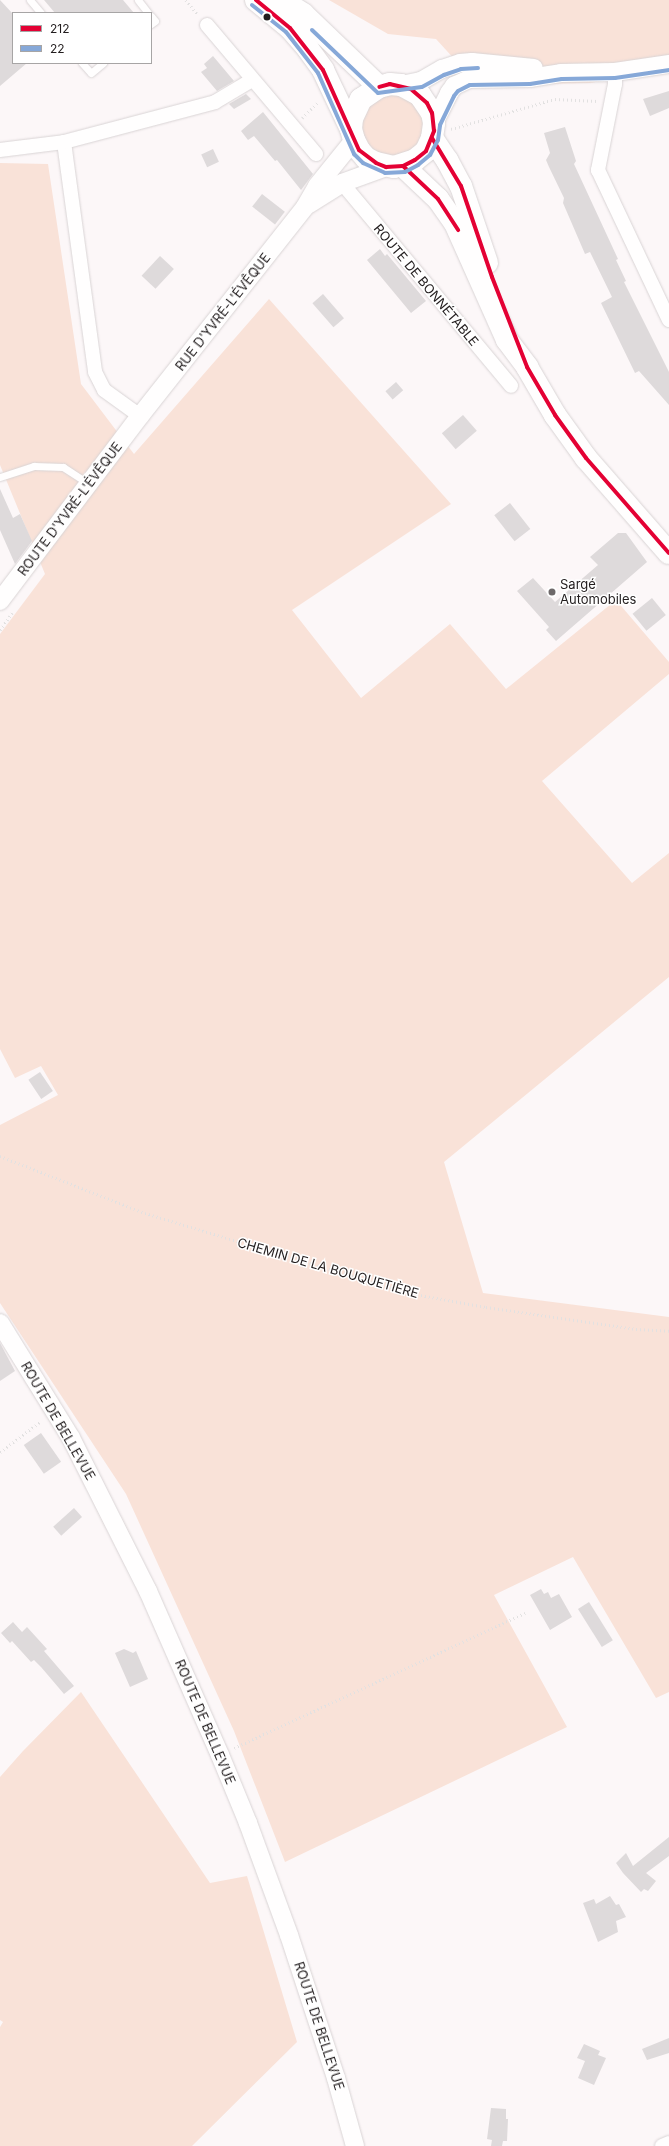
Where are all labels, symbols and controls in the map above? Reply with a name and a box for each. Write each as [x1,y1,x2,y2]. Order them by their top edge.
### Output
legend [12,12,152,64]
unlabelled marker [262,12,272,22]
text: 212 [50,21,70,36]
text: 22 [50,41,65,56]
street label: ROUTE DE BONNÉTABLE [370,221,482,349]
street label: RUE D'YVRÉ-L'ÉVÊQUE [172,250,274,374]
street label: ROUTE D'YVRÉ-L'ÉVÊQUE [15,439,125,579]
place label: Sargé Automobiles [560,577,636,608]
marker: Sargé Automobiles [547,587,557,597]
street label: CHEMIN DE LA BOUQUETIÈRE [236,1235,420,1301]
street label: ROUTE DE BELLEVUE [18,1359,98,1483]
street label: ROUTE DE BELLEVUE [172,1657,238,1787]
street label: ROUTE DE BELLEVUE [291,1960,347,2092]

